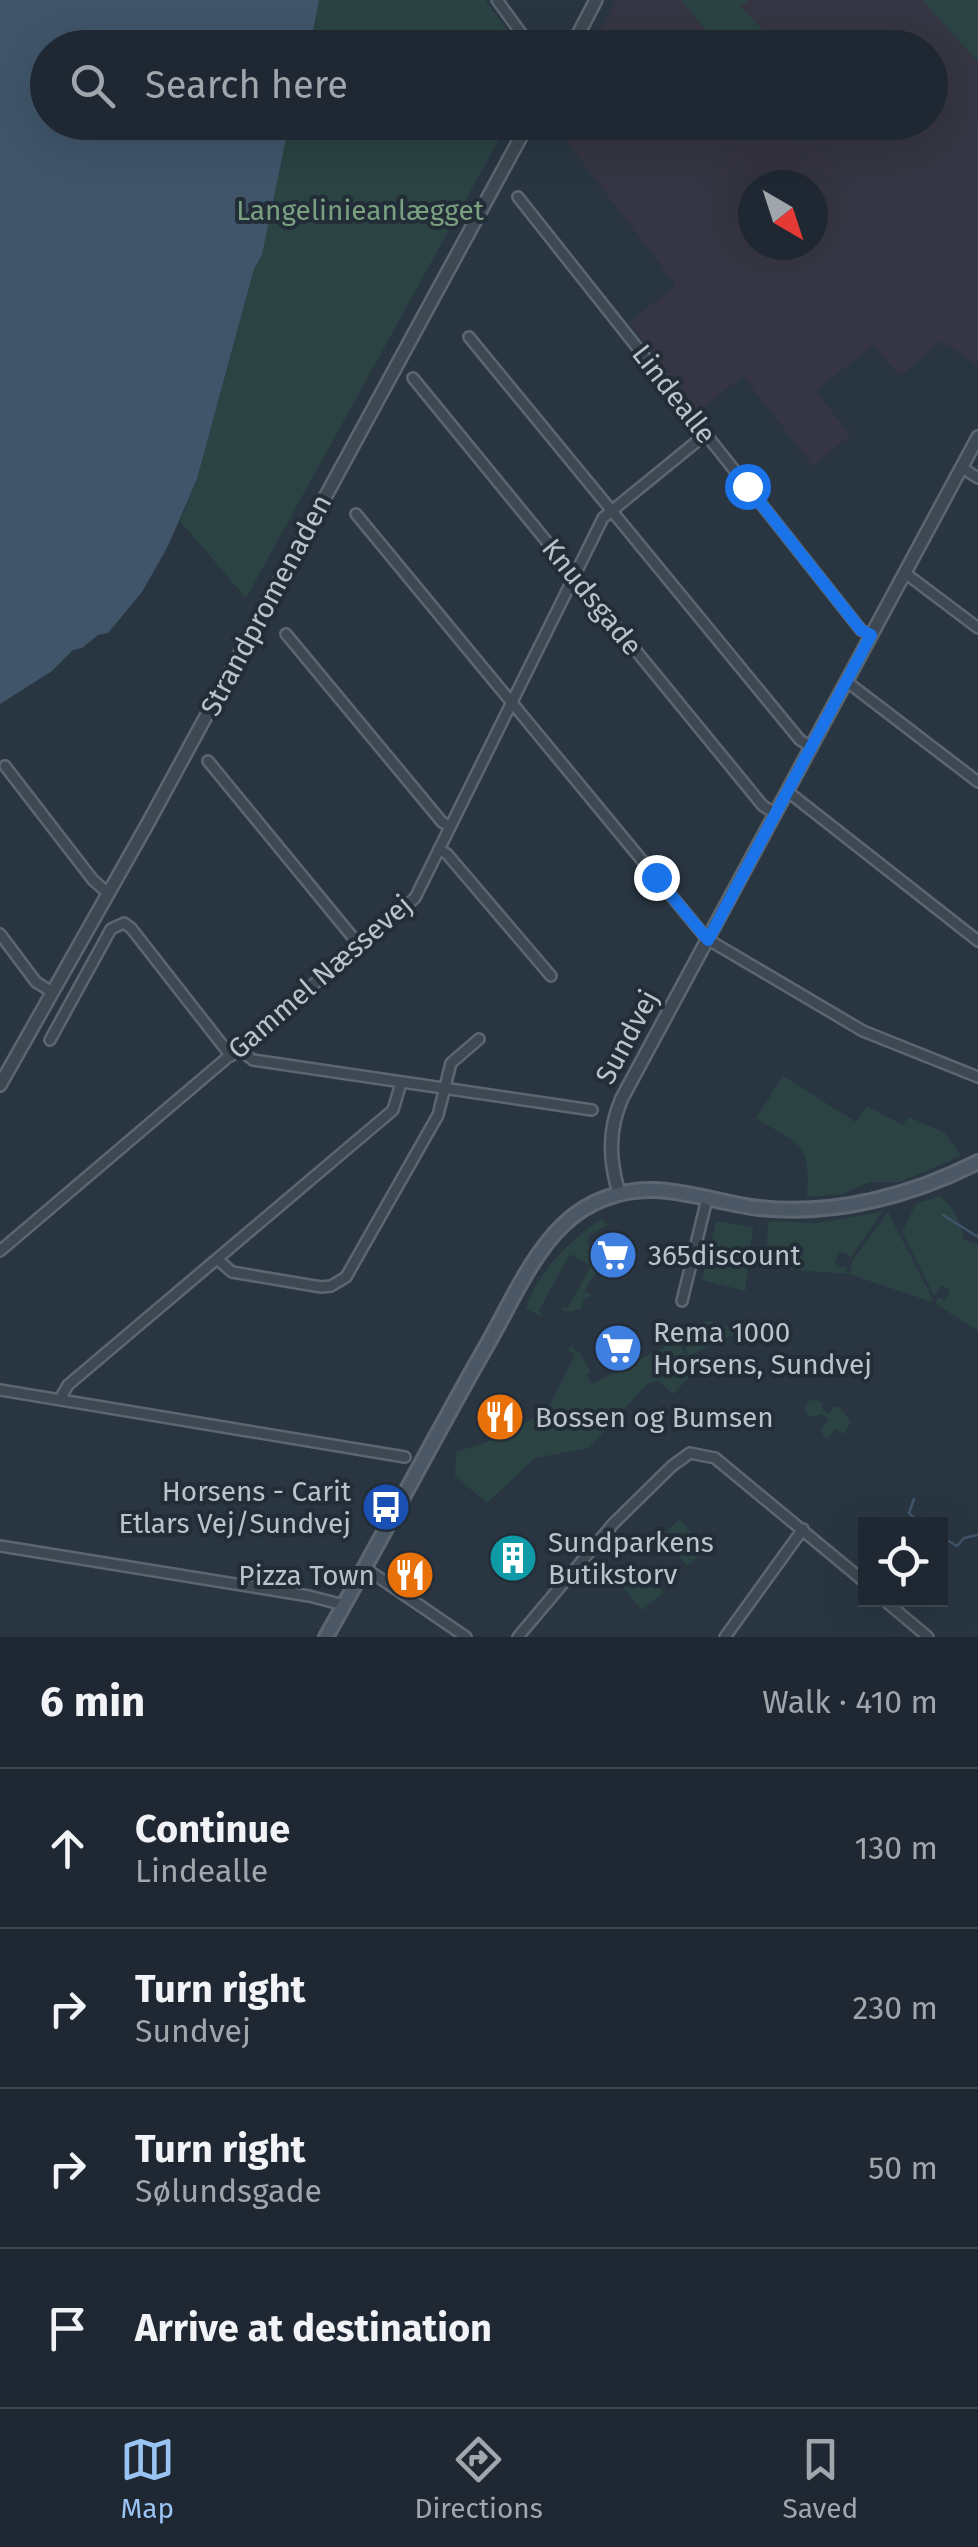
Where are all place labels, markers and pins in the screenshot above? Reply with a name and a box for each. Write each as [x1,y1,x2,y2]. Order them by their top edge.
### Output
supermarket icon: 365discount [587,1229,639,1281]
place label: 365discount [648,1239,801,1272]
place label: Rema 1000 Horsens, Sundvej [653,1316,872,1381]
supermarket icon: Rema 1000 Horsens, Sundvej [592,1322,644,1374]
restaurant icon: Bossen og Bumsen [474,1391,526,1443]
place label: Bossen og Bumsen [535,1401,774,1434]
place label: Horsens - Carit Etlars Vej/Sundvej [118,1475,352,1540]
bus stop icon: Horsens - Carit Etlars Vej/Sundvej [360,1481,412,1533]
place label: Sundparkens Butikstorv [548,1526,714,1591]
building icon: Sundparkens Butikstorv [487,1532,539,1584]
restaurant icon: Pizza Town [384,1549,436,1601]
place label: Pizza Town [238,1559,375,1592]

